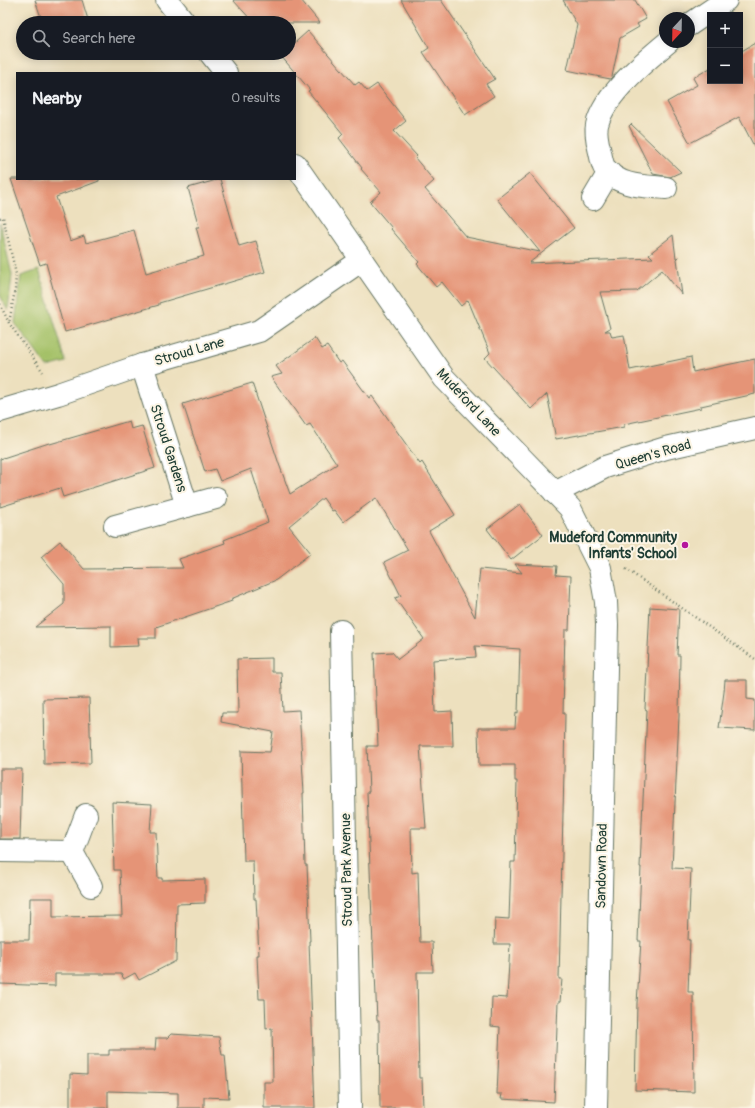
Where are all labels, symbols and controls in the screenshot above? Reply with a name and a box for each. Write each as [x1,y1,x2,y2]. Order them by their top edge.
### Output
north arrow [659,12,695,48]
map controls [707,12,743,84]
button: + [707,12,743,48]
search box [16,16,296,60]
icon: search [30,27,52,49]
text: Search here [62,29,135,48]
button: − [707,48,743,84]
text: Nearby [32,88,81,109]
text: 0 results [231,90,280,106]
street label: Stroud Lane [152,333,226,370]
street label: Mudeford Lane [433,365,505,440]
street label: Stroud Gardens [146,402,191,495]
street label: Queen's Road [613,436,693,473]
place label: Mudeford Community Infants' School [549,529,677,562]
marker: Mudeford Community Infants' School [680,540,690,550]
street label: Stroud Park Avenue [337,813,356,927]
street label: Sandown Road [592,823,611,909]

